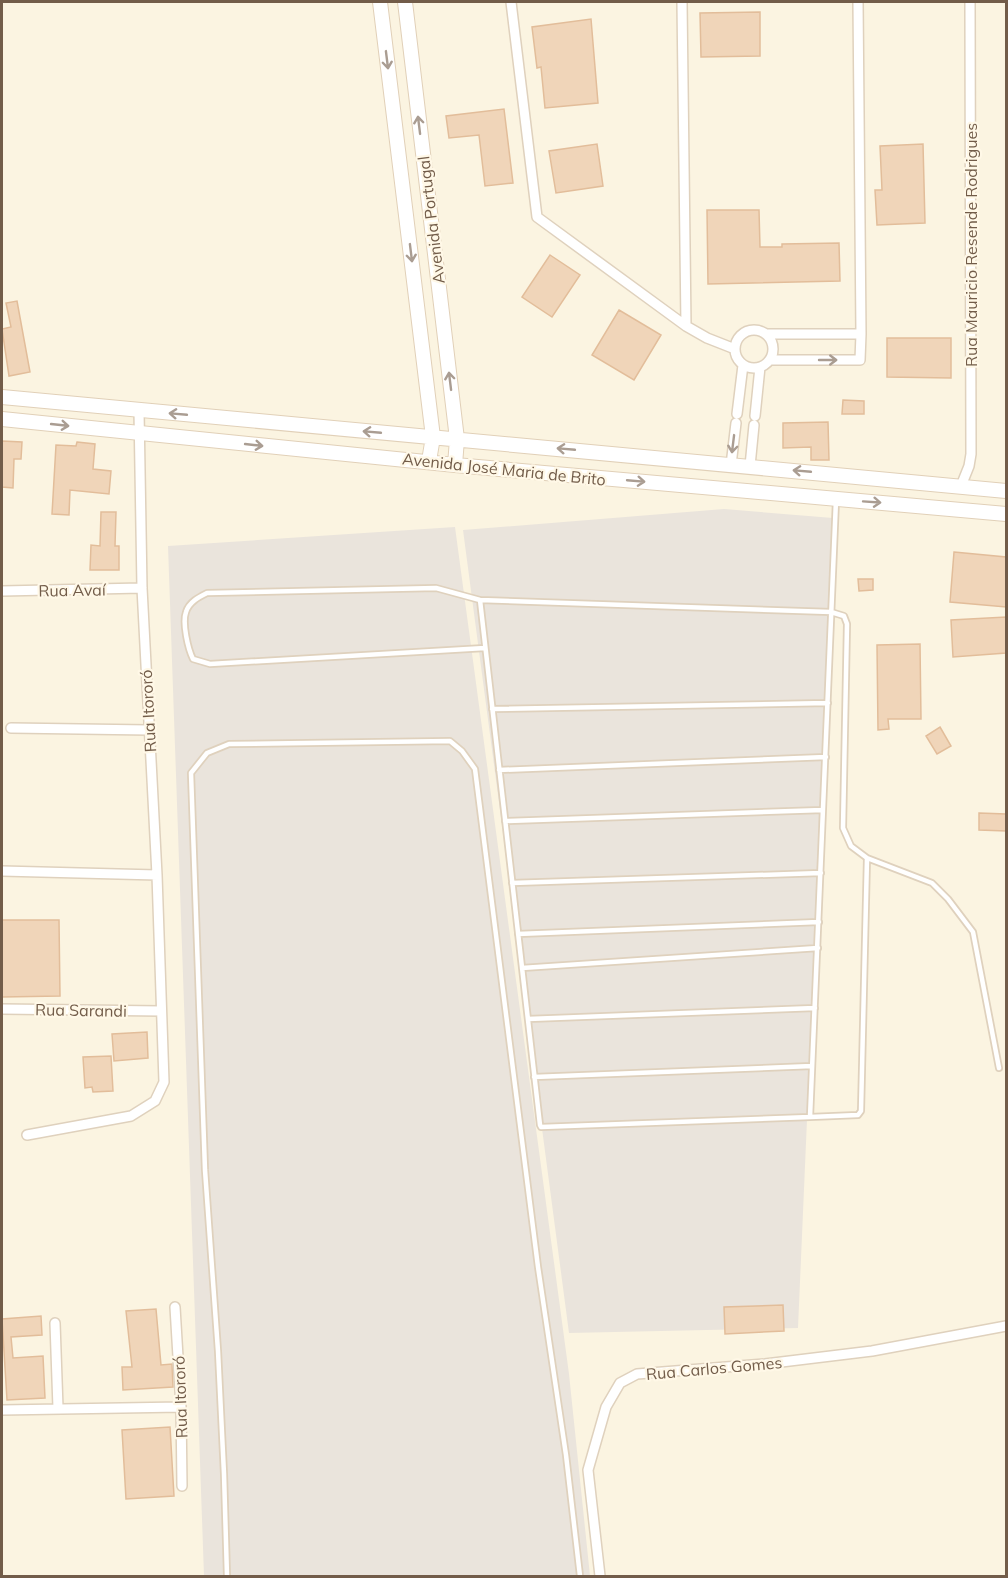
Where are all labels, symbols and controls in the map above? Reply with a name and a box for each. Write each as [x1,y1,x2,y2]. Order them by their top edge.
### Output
one-way arrow [382,49,393,69]
one-way arrow [414,115,425,135]
street label: Rua Mauricio Resende Rodrigues [961,123,981,367]
street label: Avenida Portugal [413,155,449,285]
one-way arrow [405,243,416,263]
one-way arrow [818,354,838,366]
one-way arrow [444,371,455,391]
one-way arrow [168,408,188,419]
one-way arrow [49,420,69,431]
one-way arrow [362,426,382,437]
one-way arrow [727,433,738,453]
one-way arrow [243,440,263,451]
one-way arrow [556,443,576,454]
street label: Avenida José Maria de Brito [401,448,607,490]
one-way arrow [792,465,812,476]
one-way arrow [625,476,645,487]
one-way arrow [861,497,881,508]
street label: Rua Avaí [38,579,107,601]
street label: Rua Itororó [136,669,160,753]
street label: Rua Sarandi [35,999,127,1021]
street label: Rua Carlos Gomes [645,1352,783,1384]
street label: Rua Itororó [169,1355,191,1439]

